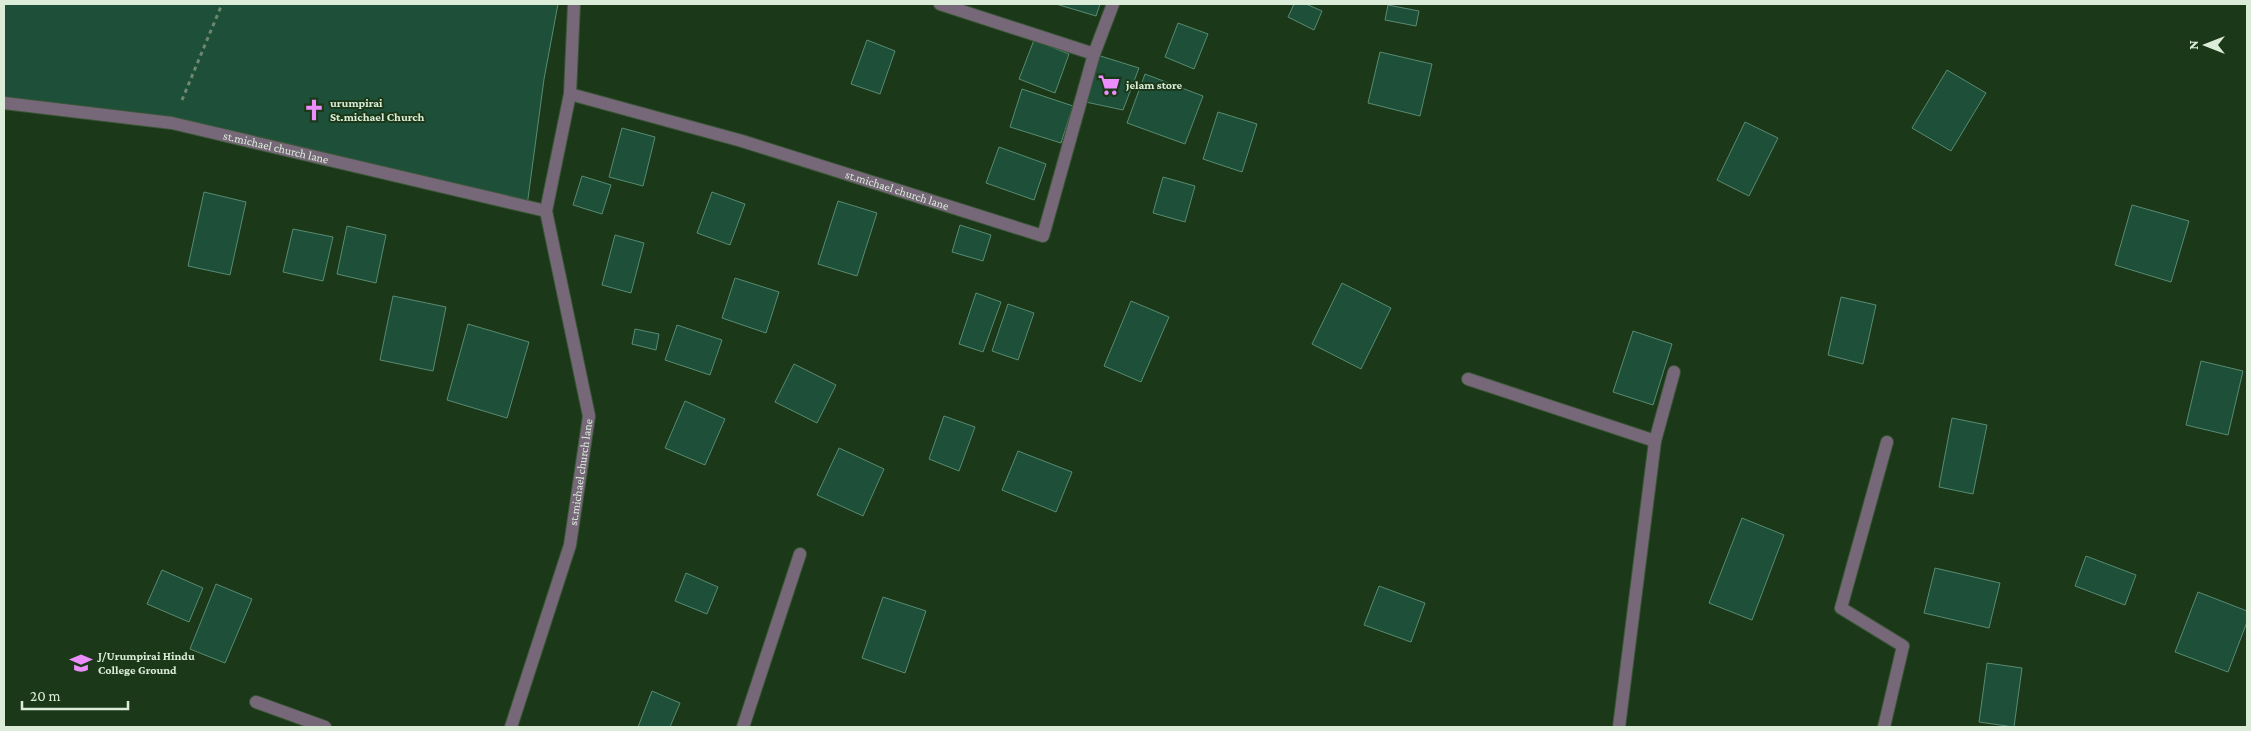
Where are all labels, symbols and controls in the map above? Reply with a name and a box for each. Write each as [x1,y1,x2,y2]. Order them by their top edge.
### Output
north arrow [2181,20,2231,70]
text: N [2185,40,2201,50]
supermarket icon: jelam store [1096,72,1122,98]
place label: jelam store [1125,78,1183,92]
place label: urumpirai St.michael Church [330,96,425,124]
church icon: urumpirai St.michael Church [301,97,327,123]
street label: st.michael church lane [222,128,330,167]
street label: st.michael church lane [844,167,951,213]
street label: st.michael church lane [566,418,596,526]
place label: J/Urumpirai Hindu College Ground [96,649,195,677]
school or university icon: J/Urumpirai Hindu College Ground [68,650,94,676]
scale bar [22,678,129,710]
text: 20 m [30,688,61,704]

